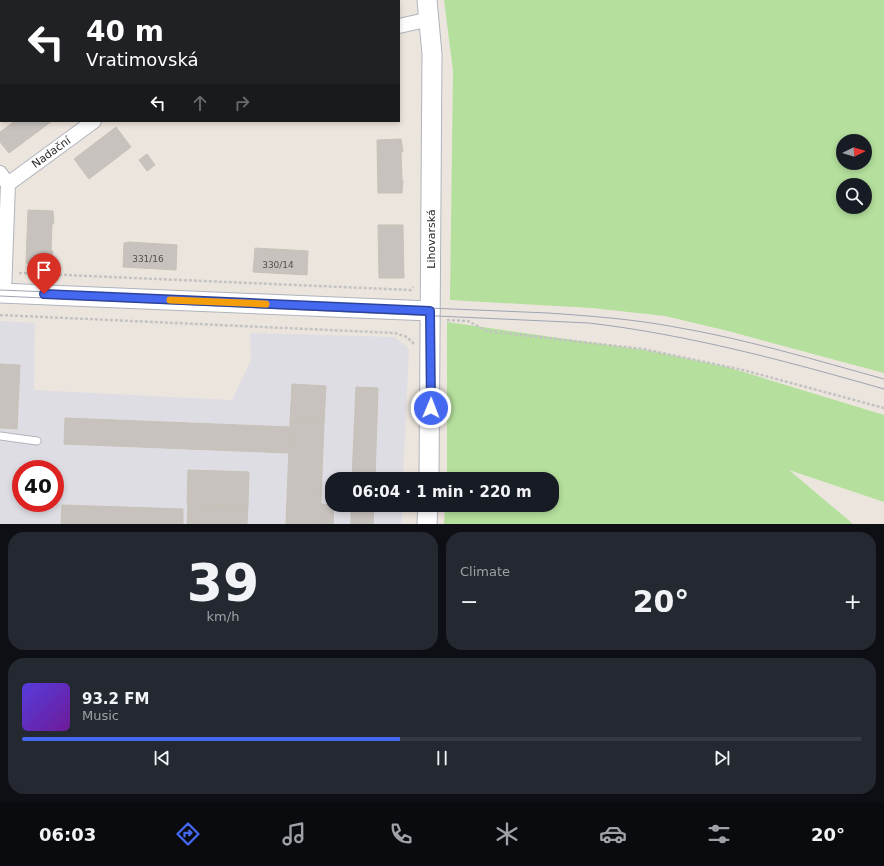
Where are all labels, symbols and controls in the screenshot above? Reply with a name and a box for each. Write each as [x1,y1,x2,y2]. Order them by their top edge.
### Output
text: 40 m [86,15,164,48]
icon: left [20,16,72,68]
text: Vratimovská [86,49,199,70]
icon: left [147,92,169,114]
icon: ahead [189,92,211,114]
icon: right [231,92,253,114]
street label: Nadační [29,133,74,171]
north arrow [836,134,872,170]
map controls [836,134,872,214]
button: search [836,178,872,214]
street label: Lihovarská [425,209,438,269]
pin [27,253,61,294]
house number: 331/16 [132,254,164,264]
icon: arrive [33,259,55,281]
house number: 330/14 [262,260,294,270]
position arrow [410,387,452,429]
speed limit sign: 40 [12,460,64,512]
text: 06:04 · 1 min · 220 m [352,483,532,501]
text: 39 [187,553,259,613]
text: Climate [460,564,510,579]
text: 20° [633,584,689,619]
text: − [460,589,478,614]
text: + [844,589,862,614]
text: km/h [207,609,239,624]
text: 93.2 FM [82,690,149,708]
text: Music [82,708,119,723]
icon: previous [151,747,173,769]
icon: pause [431,747,453,769]
icon: next [711,747,733,769]
icon: directions [174,820,202,848]
icon: music [280,820,308,848]
icon: phone [387,820,415,848]
icon: climate [493,820,521,848]
icon: car [599,820,627,848]
icon: filters [705,820,733,848]
text: 06:03 [39,824,96,845]
text: 20° [811,824,845,845]

